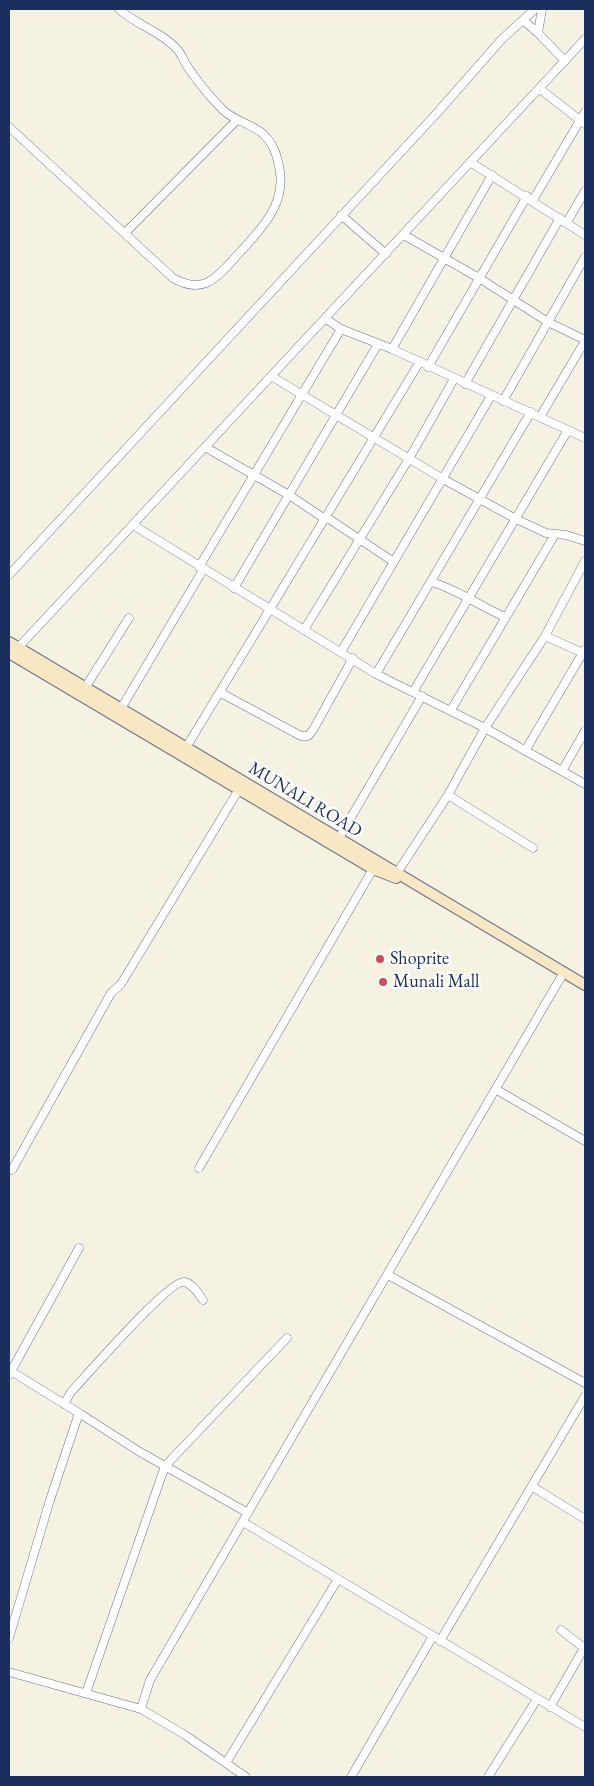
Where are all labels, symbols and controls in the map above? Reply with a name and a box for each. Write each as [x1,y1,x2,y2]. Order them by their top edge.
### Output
street label: MUNALI ROAD [244,758,366,842]
place label: Shoprite [390,948,449,970]
marker: Shoprite [374,953,386,965]
place label: Munali Mall [393,971,479,993]
marker: Munali Mall [377,976,389,988]

